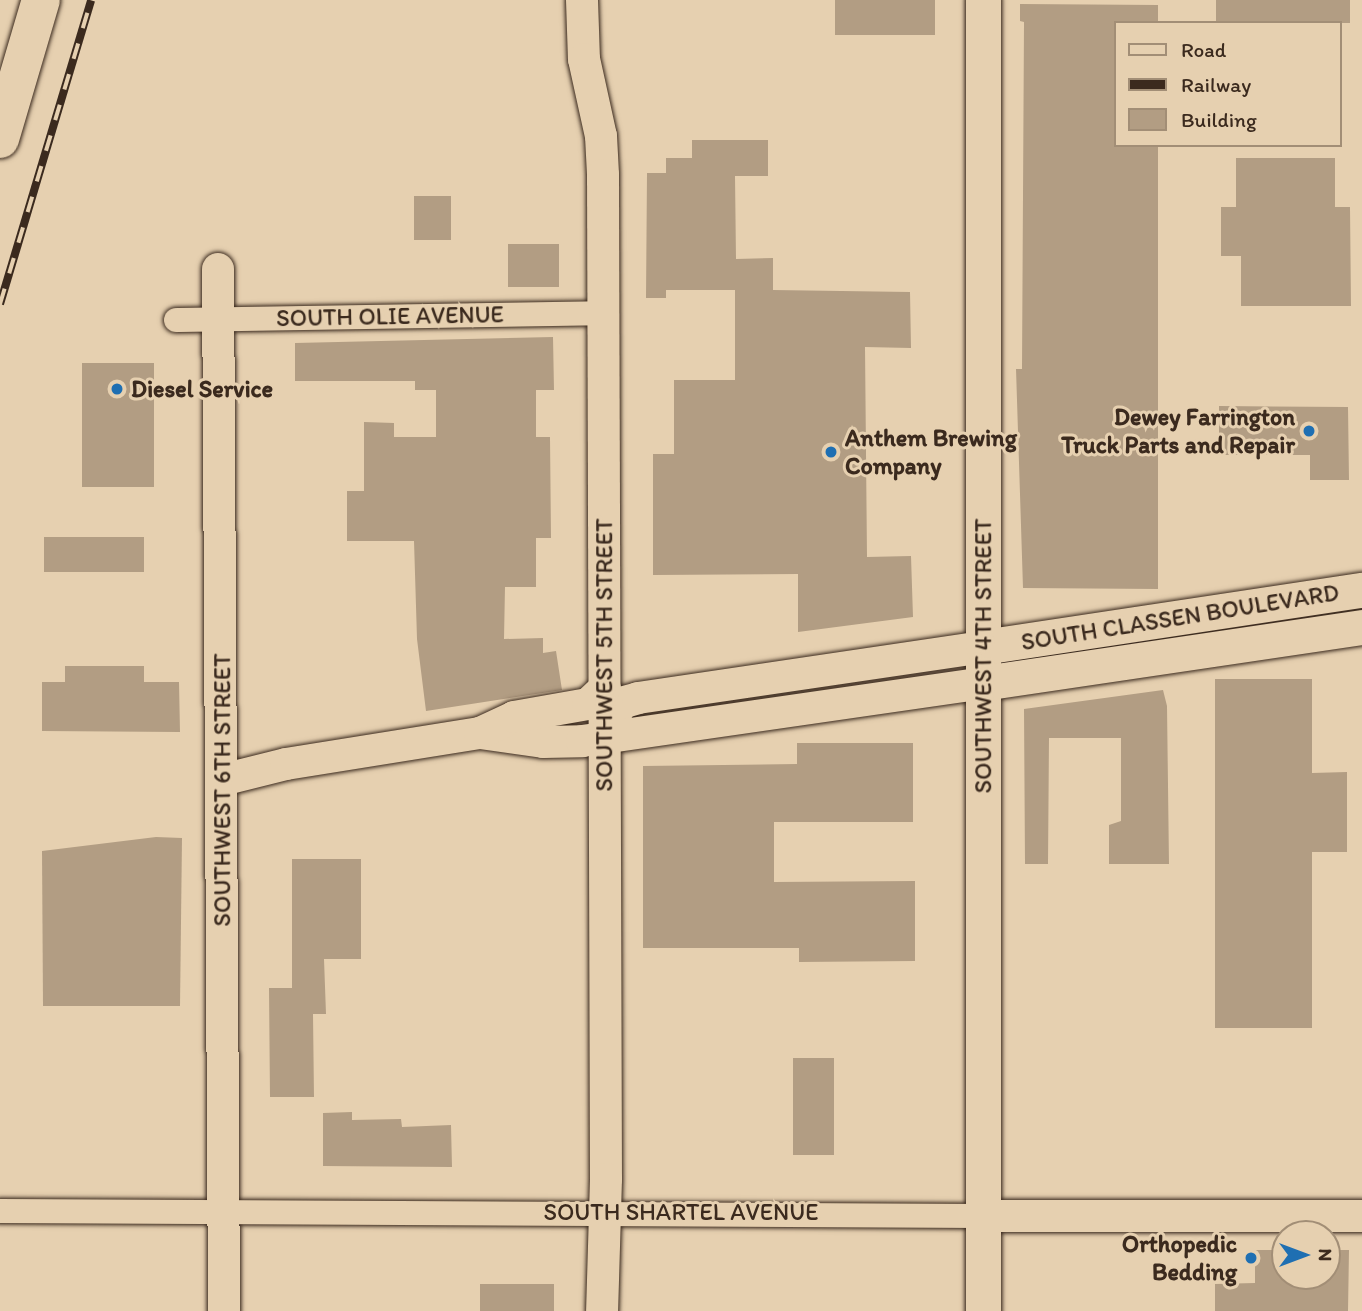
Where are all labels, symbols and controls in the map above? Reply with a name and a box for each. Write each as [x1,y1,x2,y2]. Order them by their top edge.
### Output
legend [1114,21,1341,147]
text: Road [1181,37,1226,62]
text: Railway [1181,72,1251,97]
text: Building [1181,107,1257,132]
street label: SOUTH OLIE AVENUE [278,300,502,332]
place label: Diesel Service [131,375,273,403]
marker: Diesel Service [109,381,125,397]
place label: Dewey Farrington Truck Parts and Repair [1062,403,1295,459]
marker: Dewey Farrington Truck Parts and Repair [1301,423,1317,439]
place label: Anthem Brewing Company [845,424,1018,480]
marker: Anthem Brewing Company [823,444,839,460]
street label: SOUTHWEST 5TH STREET [590,519,618,791]
street label: SOUTHWEST 4TH STREET [969,519,997,793]
street label: SOUTH CLASSEN BOULEVARD [1019,578,1341,656]
street label: SOUTHWEST 6TH STREET [208,653,236,927]
street label: SOUTH SHARTEL AVENUE [544,1198,818,1226]
north arrow [1271,1220,1341,1290]
place label: Orthopedic Bedding [1122,1230,1237,1286]
text: N [1314,1249,1337,1261]
marker: Orthopedic Bedding [1243,1250,1259,1266]

